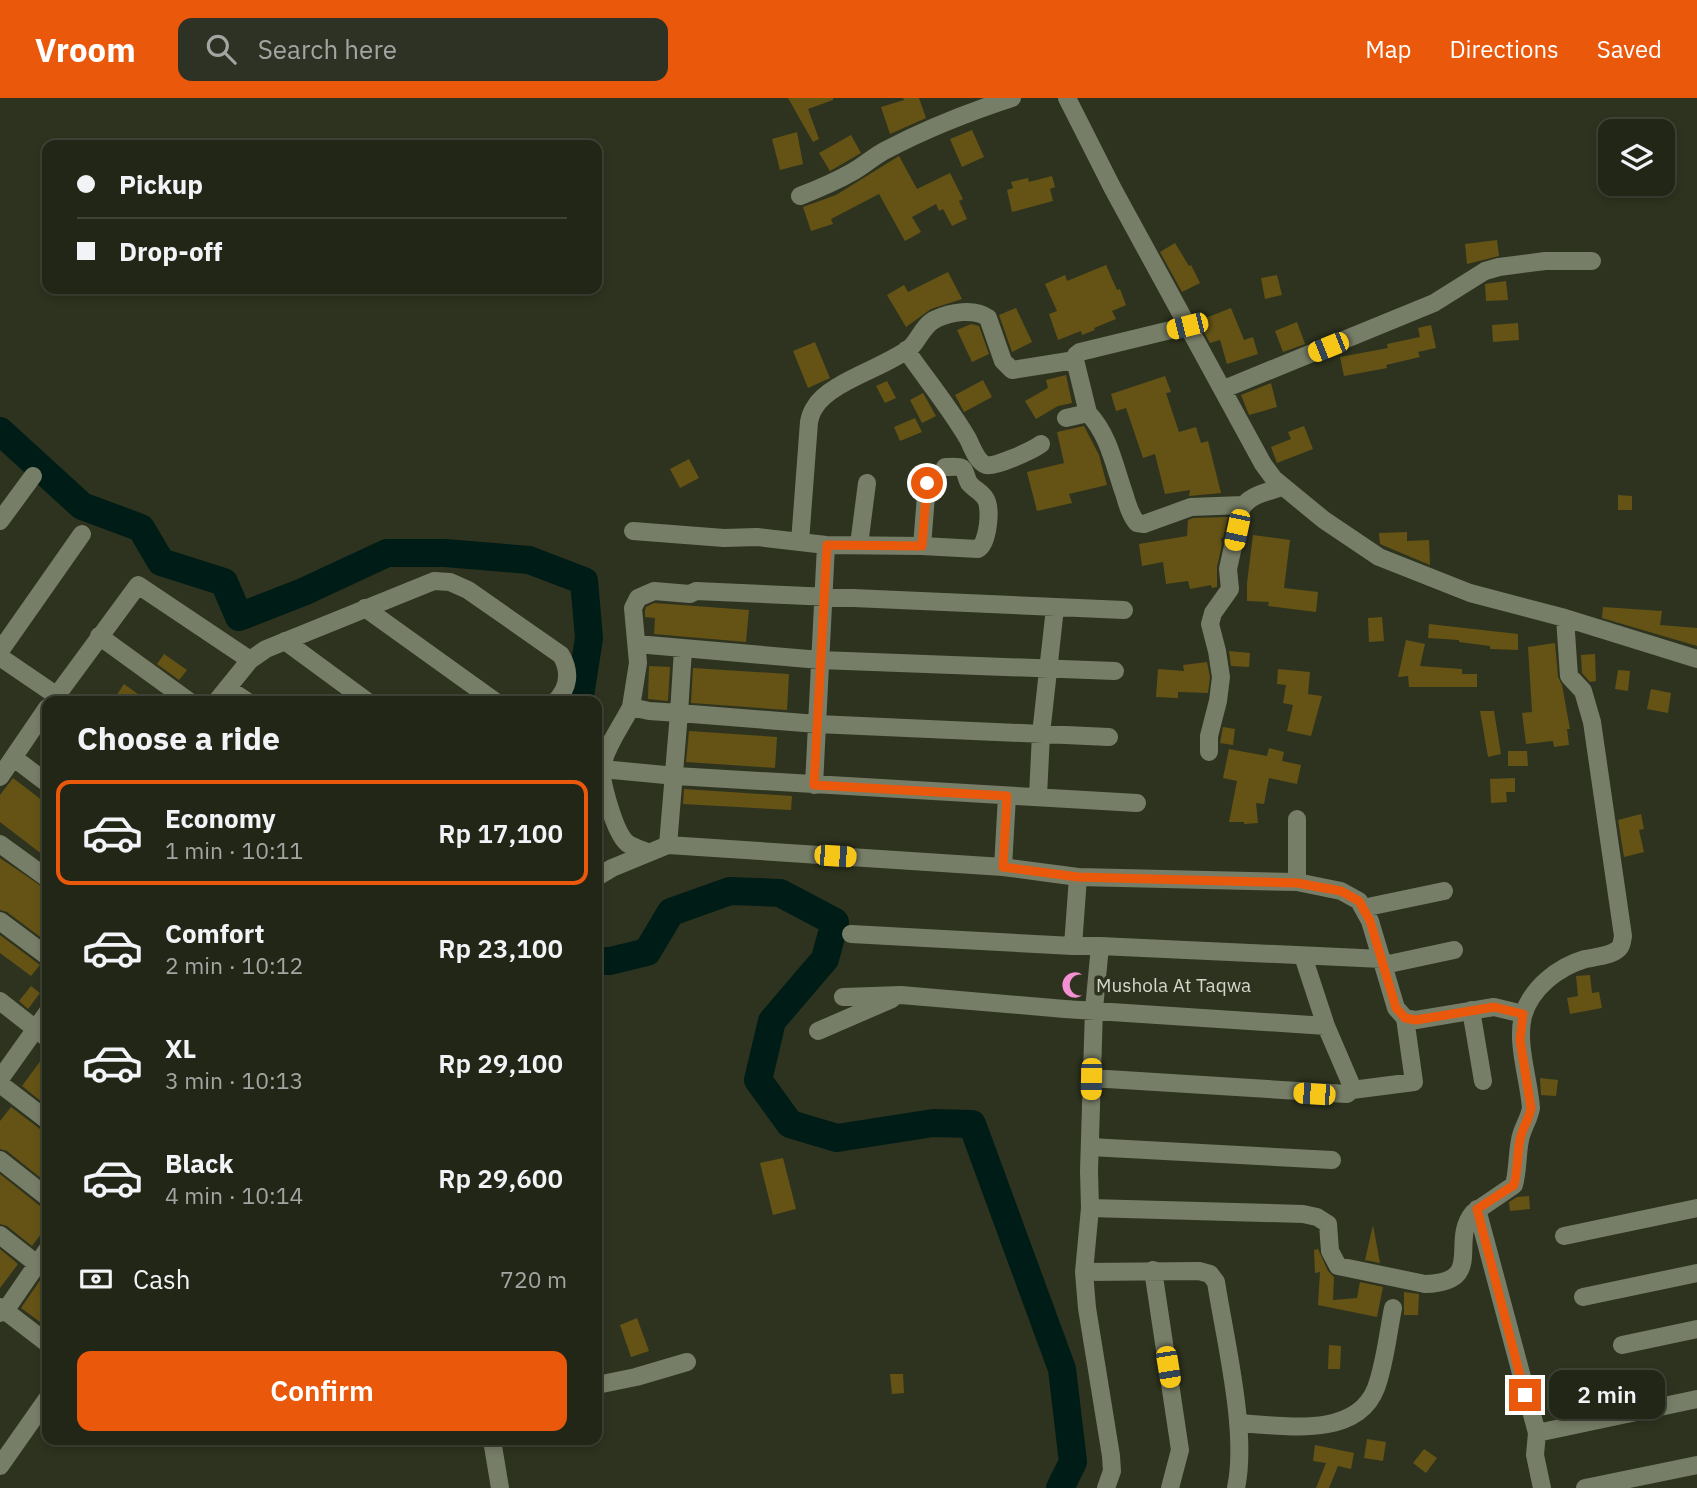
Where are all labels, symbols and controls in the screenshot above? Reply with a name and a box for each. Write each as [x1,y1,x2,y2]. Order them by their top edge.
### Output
search box [178,18,668,81]
text: Vroom [35,28,136,71]
icon: search [202,30,240,68]
text: Search here [258,32,397,66]
text: Map [1365,33,1411,65]
text: Directions [1449,33,1559,65]
text: Saved [1597,33,1662,65]
map controls [1598,119,1675,196]
button: layers [1598,119,1675,196]
text: Pickup [119,167,203,201]
text: Drop-off [119,234,222,268]
car [1165,311,1210,341]
car [1305,329,1352,365]
route start [911,467,943,499]
car [1223,507,1252,553]
text: Choose a ride [77,717,280,759]
icon: car [81,801,144,864]
text: Economy [165,801,276,835]
text: Rp 17,100 [438,816,563,850]
text: 1 min · 10:11 [165,835,303,865]
car [814,844,857,868]
icon: car [81,916,144,979]
text: Comfort [165,916,264,950]
text: Rp 23,100 [438,931,563,965]
text: 2 min · 10:12 [165,950,303,980]
mosque icon: Mushola At Taqwa [1060,970,1090,1000]
place label: Mushola At Taqwa [1096,973,1251,997]
icon: car [81,1031,144,1094]
text: XL [165,1031,196,1065]
text: Rp 29,100 [438,1046,563,1080]
car [1081,1058,1102,1100]
text: 3 min · 10:13 [165,1065,303,1095]
car [1293,1082,1336,1106]
icon: car [81,1146,144,1209]
text: Black [165,1146,233,1180]
text: Rp 29,600 [438,1161,563,1195]
text: 4 min · 10:14 [165,1180,303,1210]
icon: cash [77,1260,115,1298]
text: Cash [133,1262,190,1296]
text: 720 m [500,1264,567,1294]
car [1155,1345,1182,1389]
button: Confirm [77,1351,567,1431]
callout: 2 min [1550,1370,1665,1420]
route end [1509,1379,1541,1411]
text: 2 min [1577,1379,1637,1409]

